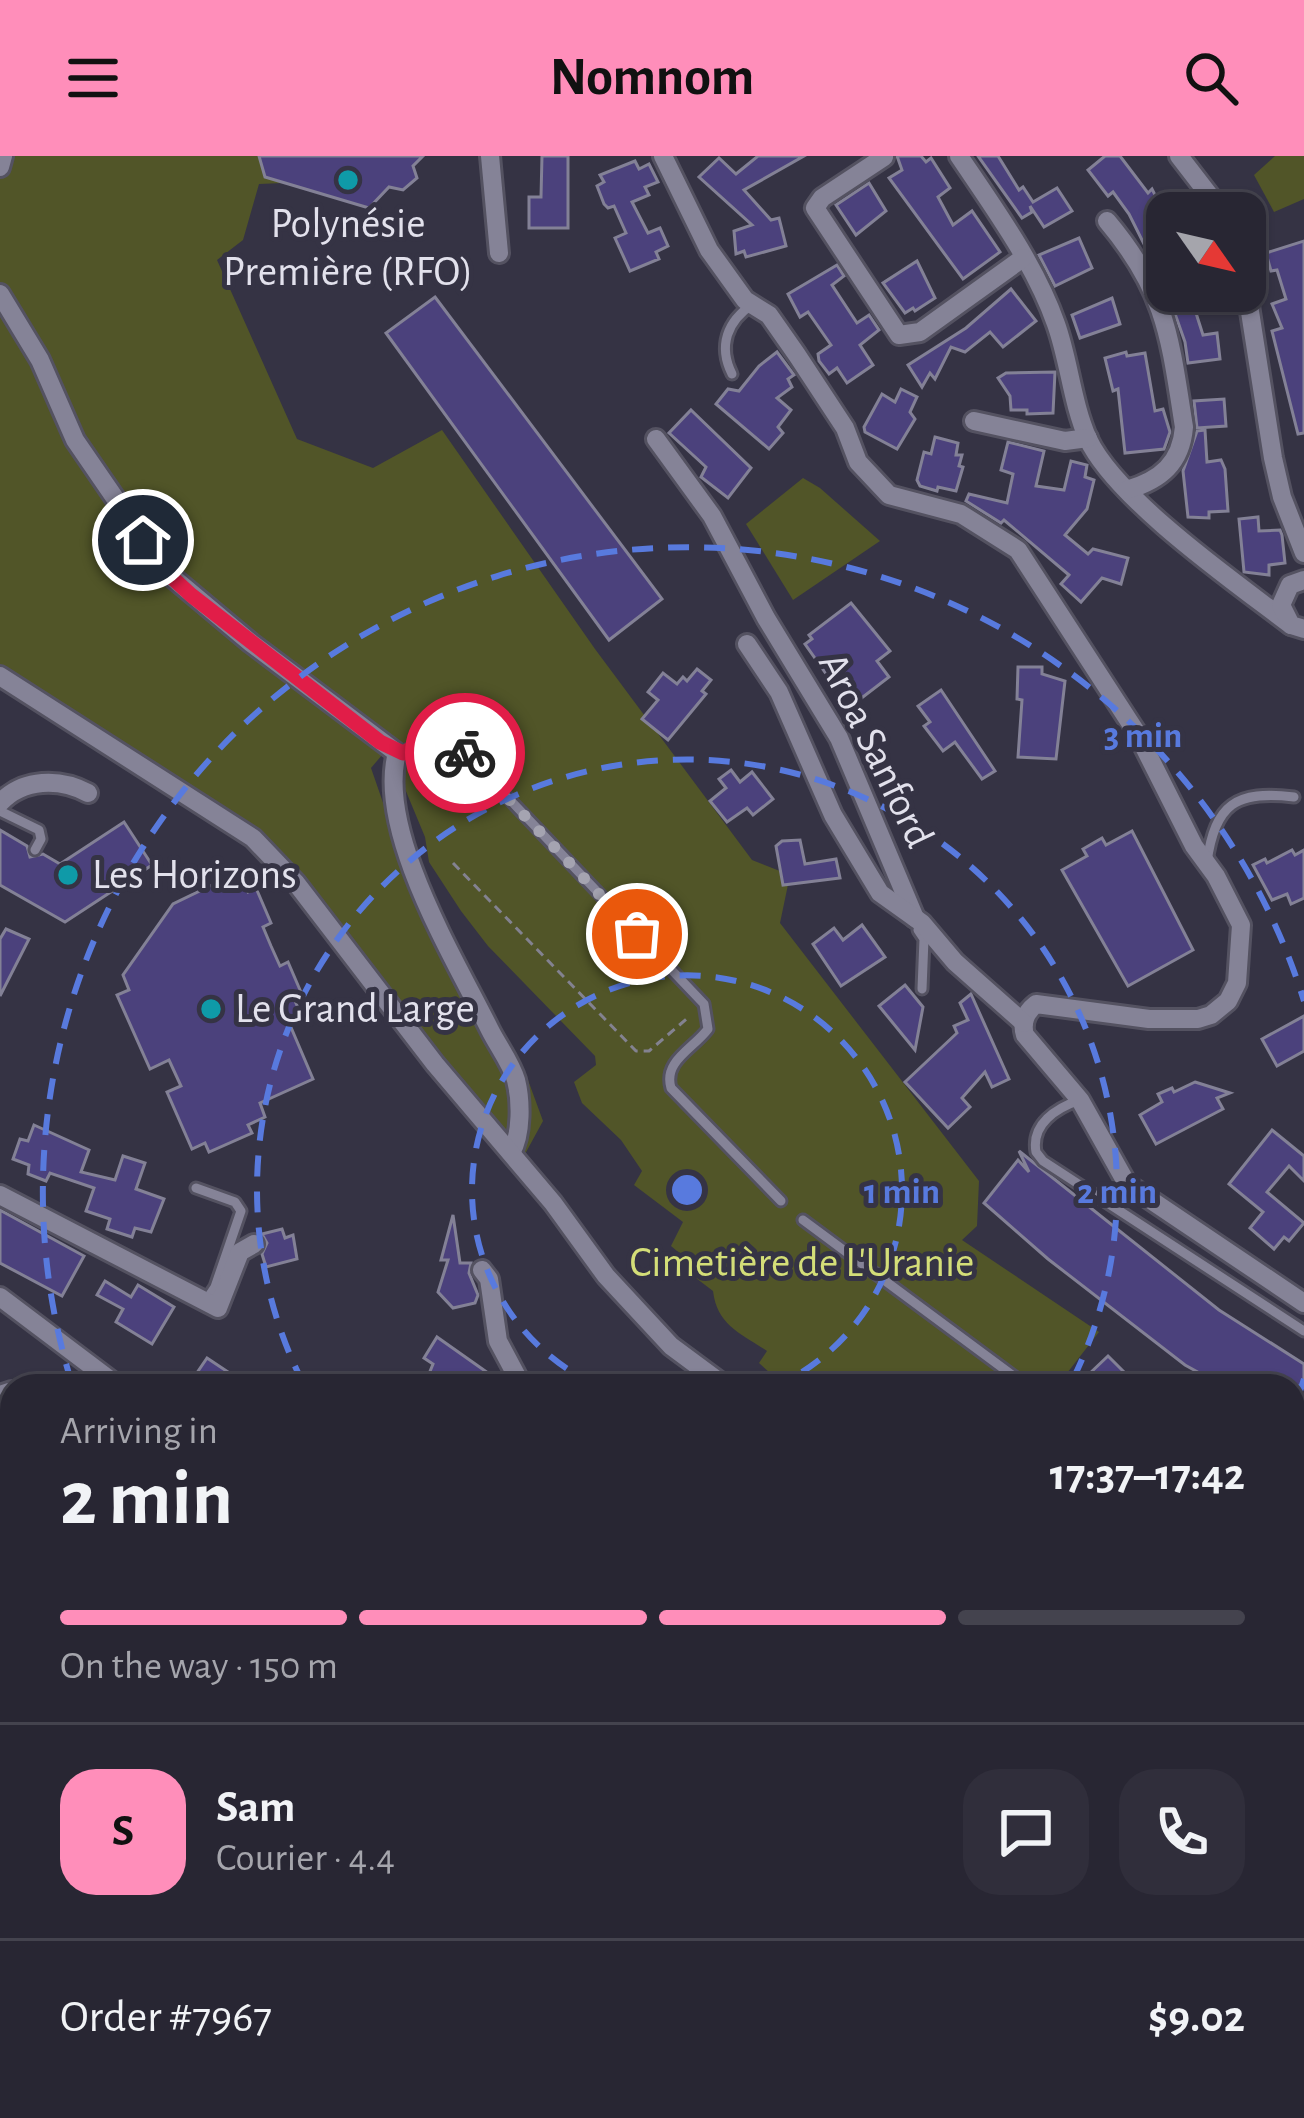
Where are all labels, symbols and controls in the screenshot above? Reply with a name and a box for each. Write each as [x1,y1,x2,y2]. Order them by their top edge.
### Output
icon: menu [60,45,126,111]
icon: search [1178,45,1244,111]
text: Nomnom [550,51,754,105]
marker: Polynésie Première (RFO) [335,167,361,193]
north arrow [1146,192,1266,312]
map controls [1146,192,1266,312]
place label: Polynésie Première (RFO) [223,203,473,293]
pin [92,489,194,591]
icon: home [110,507,176,573]
street label: Aroa Sanford [811,646,941,854]
courier [405,693,525,813]
text: 3 min [1104,718,1182,754]
icon: bike [432,720,498,786]
place label: Les Horizons [92,854,297,896]
marker: Les Horizons [55,862,81,888]
pin [586,883,688,985]
icon: bag [604,901,670,967]
place label: Le Grand Large [235,988,475,1030]
marker: Le Grand Large [198,996,224,1022]
centre of rings [666,1169,708,1211]
text: 1 min [864,1174,940,1210]
text: 2 min [1077,1174,1157,1210]
park label: Cimetière de L'Uranie [630,1242,974,1284]
text: Arriving in [60,1412,218,1451]
text: 17:37–17:42 [1050,1453,1245,1498]
text: 2 min [60,1461,233,1539]
text: On the way · 150 m [60,1647,338,1686]
button: chat [963,1769,1089,1895]
button: phone [1119,1769,1245,1895]
text: Sam [216,1785,295,1830]
text: S [112,1809,134,1854]
text: Courier · 4.4 [216,1839,395,1878]
text: Order #7967 [60,1995,272,2040]
text: $9.02 [1148,1995,1245,2040]

